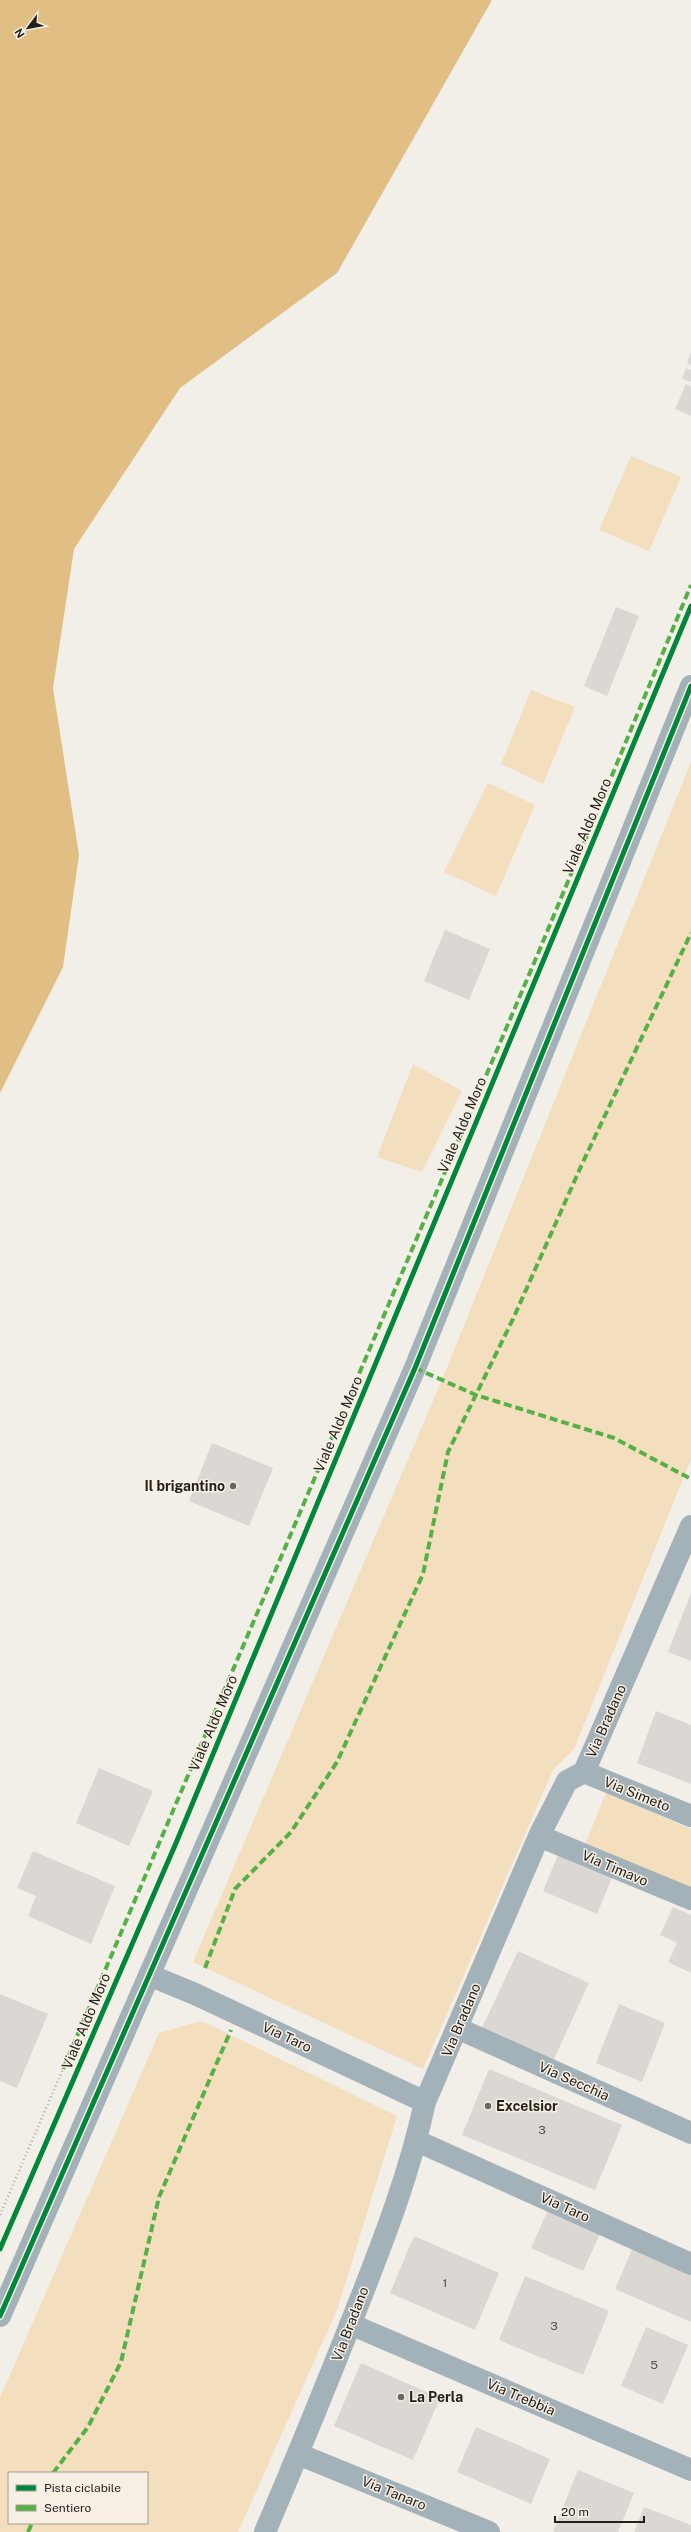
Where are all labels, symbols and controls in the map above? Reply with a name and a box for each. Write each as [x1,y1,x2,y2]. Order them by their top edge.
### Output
north arrow [8,8,48,48]
text: N [12,26,27,40]
street label: Viale Aldo Moro [560,776,614,876]
street label: Viale Aldo Moro [435,1075,489,1175]
street label: Viale Aldo Moro [311,1374,365,1474]
place label: Il brigantino [144,1478,225,1494]
marker: Il brigantino [228,1481,238,1491]
street label: Viale Aldo Moro [186,1673,240,1773]
street label: Via Bradano [583,1682,629,1760]
street label: Via Simeto [602,1773,672,1815]
street label: Via Timavo [580,1847,651,1889]
street label: Viale Aldo Moro [59,1971,113,2071]
street label: Via Bradano [438,1981,484,2059]
street label: Via Taro [260,2019,314,2055]
street label: Via Secchia [536,2058,612,2104]
place label: Excelsior [496,2098,558,2114]
marker: Excelsior [483,2101,493,2111]
house number: 3 [538,2123,546,2137]
street label: Via Taro [538,2189,592,2225]
house number: 1 [443,2276,447,2290]
street label: Via Bradano [328,2284,372,2363]
house number: 3 [550,2319,558,2333]
house number: 5 [650,2358,658,2372]
street label: Via Trebbia [484,2375,558,2419]
place label: La Perla [409,2389,463,2405]
marker: La Perla [396,2392,406,2402]
legend [8,2472,148,2524]
street label: Via Tanaro [359,2473,429,2513]
text: Pista ciclabile [44,2481,121,2495]
scale bar [555,2498,644,2524]
text: Sentiero [44,2501,92,2515]
text: 20 m [561,2505,589,2519]

